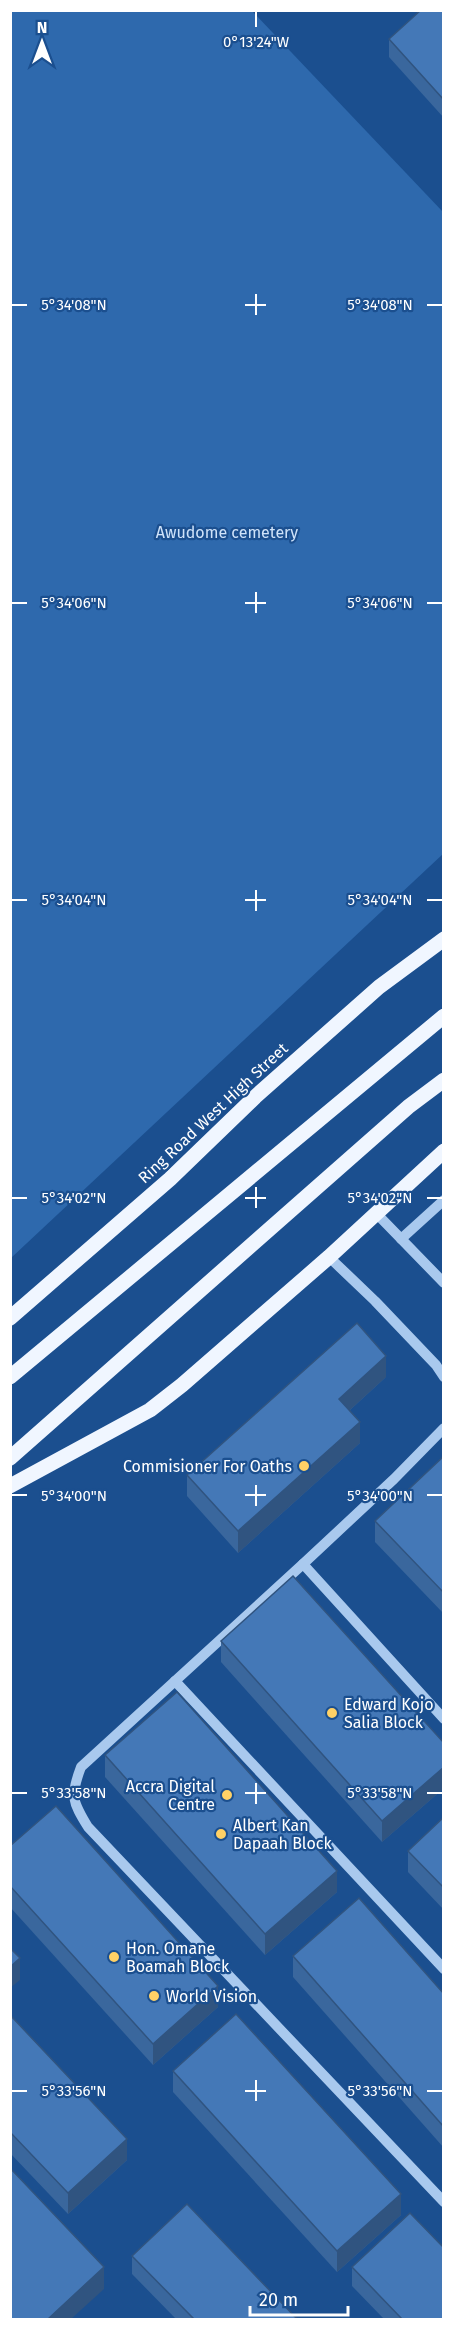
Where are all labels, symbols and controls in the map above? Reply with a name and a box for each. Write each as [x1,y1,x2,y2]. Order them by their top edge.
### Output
north arrow [12,12,72,72]
text: N [37,18,47,37]
text: 0°13'24"W [223,33,290,51]
text: 5°34'08"N [41,296,107,314]
text: 5°34'08"N [347,296,413,314]
park label: Awudome cemetery [156,523,298,542]
text: 5°34'06"N [41,594,107,612]
text: 5°34'06"N [347,594,413,612]
text: 5°34'04"N [42,891,106,909]
text: 5°34'04"N [348,891,412,909]
street label: Ring Road West High Street [134,1039,292,1187]
text: 5°34'02"N [42,1189,106,1207]
text: 5°34'02"N [348,1189,412,1207]
place label: Commisioner For Oaths [123,1457,292,1476]
marker: Commisioner For Oaths [297,1459,311,1473]
text: 5°34'00"N [41,1487,107,1505]
text: 5°34'00"N [347,1487,413,1505]
place label: Edward Kojo Salia Block [344,1695,434,1732]
marker: Edward Kojo Salia Block [325,1706,339,1720]
place label: Accra Digital Centre [126,1777,215,1814]
text: 5°33'58"N [41,1784,107,1802]
text: 5°33'58"N [347,1784,413,1802]
marker: Accra Digital Centre [220,1788,234,1802]
place label: Albert Kan Dapaah Block [233,1816,332,1853]
marker: Albert Kan Dapaah Block [214,1827,228,1841]
place label: Hon. Omane Boamah Block [126,1939,230,1976]
marker: Hon. Omane Boamah Block [107,1950,121,1964]
place label: World Vision [166,1987,257,2006]
marker: World Vision [147,1989,161,2003]
text: 5°33'56"N [42,2082,106,2100]
text: 5°33'56"N [348,2082,412,2100]
scale bar [250,2279,348,2317]
text: 20 m [259,2289,298,2311]

